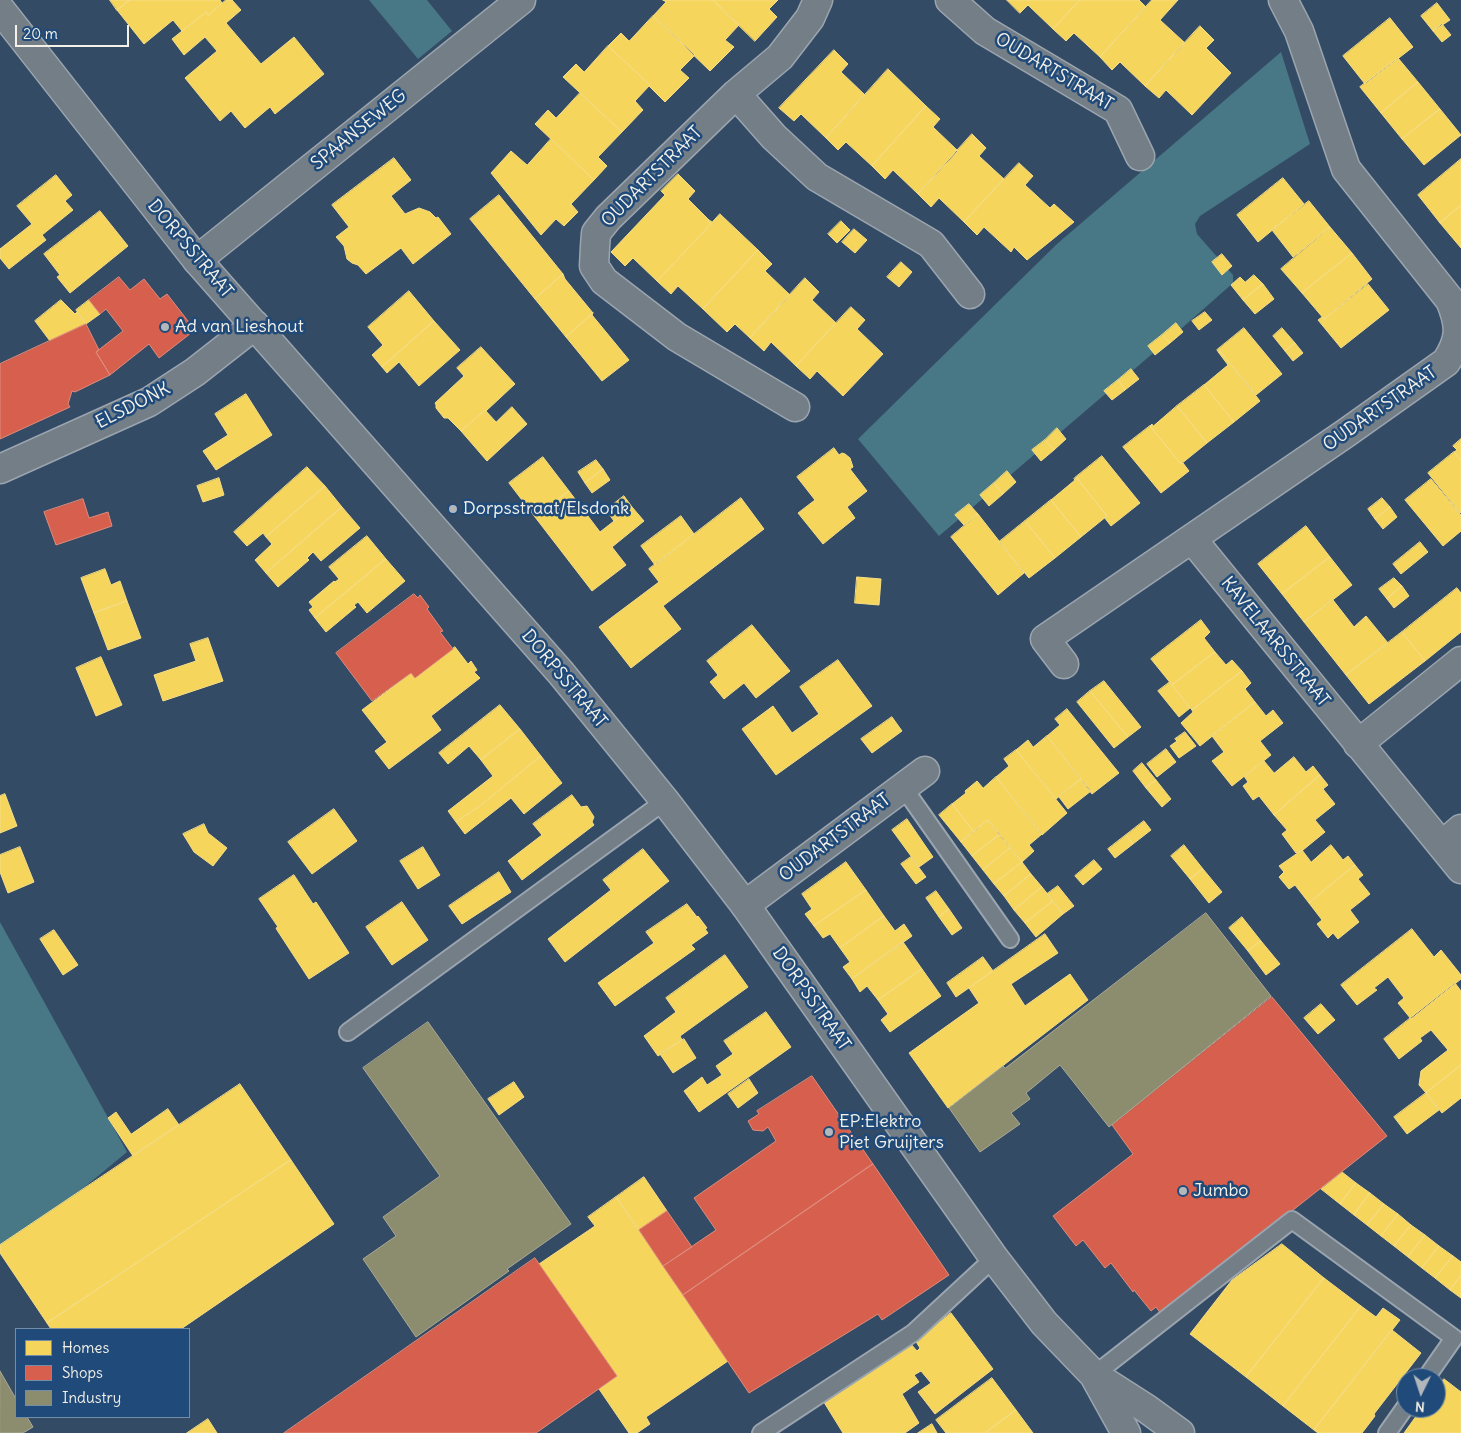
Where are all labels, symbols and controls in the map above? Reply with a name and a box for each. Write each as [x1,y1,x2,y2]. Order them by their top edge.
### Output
scale bar [18,15,131,47]
text: 20 m [23,24,58,43]
street label: OUDARTSTRAAT [991,28,1117,116]
street label: SPAANSEWEG [307,85,411,175]
street label: OUDARTSTRAAT [597,122,707,232]
street label: DORPSSTRAAT [143,196,237,302]
place label: Ad van Lieshout [175,316,304,338]
marker: Ad van Lieshout [159,321,171,333]
street label: OUDARTSTRAAT [1319,362,1441,456]
street label: ELSDONK [92,378,174,434]
place label: Dorpsstraat/Elsdonk [463,498,629,520]
marker: Dorpsstraat/Elsdonk [447,503,459,515]
street label: KAVELAARSSTRAAT [1216,573,1334,711]
street label: DORPSSTRAAT [517,626,611,732]
street label: OUDARTSTRAAT [775,789,895,887]
street label: DORPSSTRAAT [767,943,855,1055]
place label: EP:Elektro Piet Gruijters [839,1111,944,1154]
marker: EP:Elektro Piet Gruijters [823,1126,835,1138]
place label: Jumbo [1193,1180,1248,1202]
marker: Jumbo [1177,1185,1189,1197]
legend [15,1328,190,1418]
text: Homes [62,1338,109,1357]
text: Shops [62,1363,103,1382]
north arrow [1396,1368,1446,1418]
text: Industry [62,1388,121,1407]
text: N [1415,1398,1425,1416]

